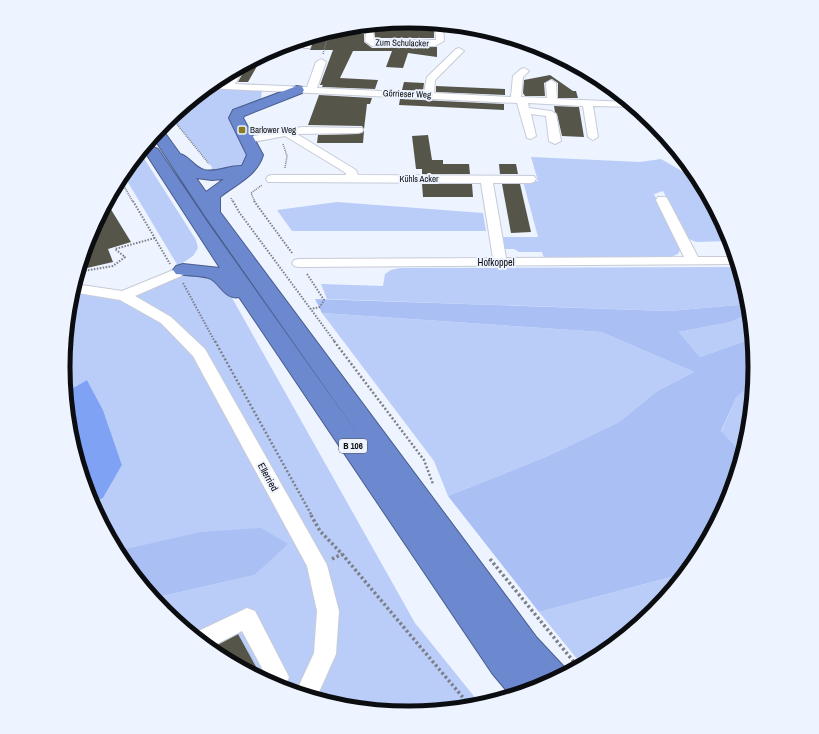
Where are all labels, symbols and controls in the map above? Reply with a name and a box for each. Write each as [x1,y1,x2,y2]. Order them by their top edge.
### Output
street label: Zum Schulacker [375,37,429,49]
street label: Görrieser Weg [383,87,432,101]
place label: Barlower Weg [250,124,297,136]
marker: Barlower Weg [237,125,247,135]
street label: Kühls Acker [400,173,439,185]
street label: Hofkoppel [478,256,515,269]
road number: B 106 [339,439,367,453]
street label: Ellerried [255,460,281,494]

